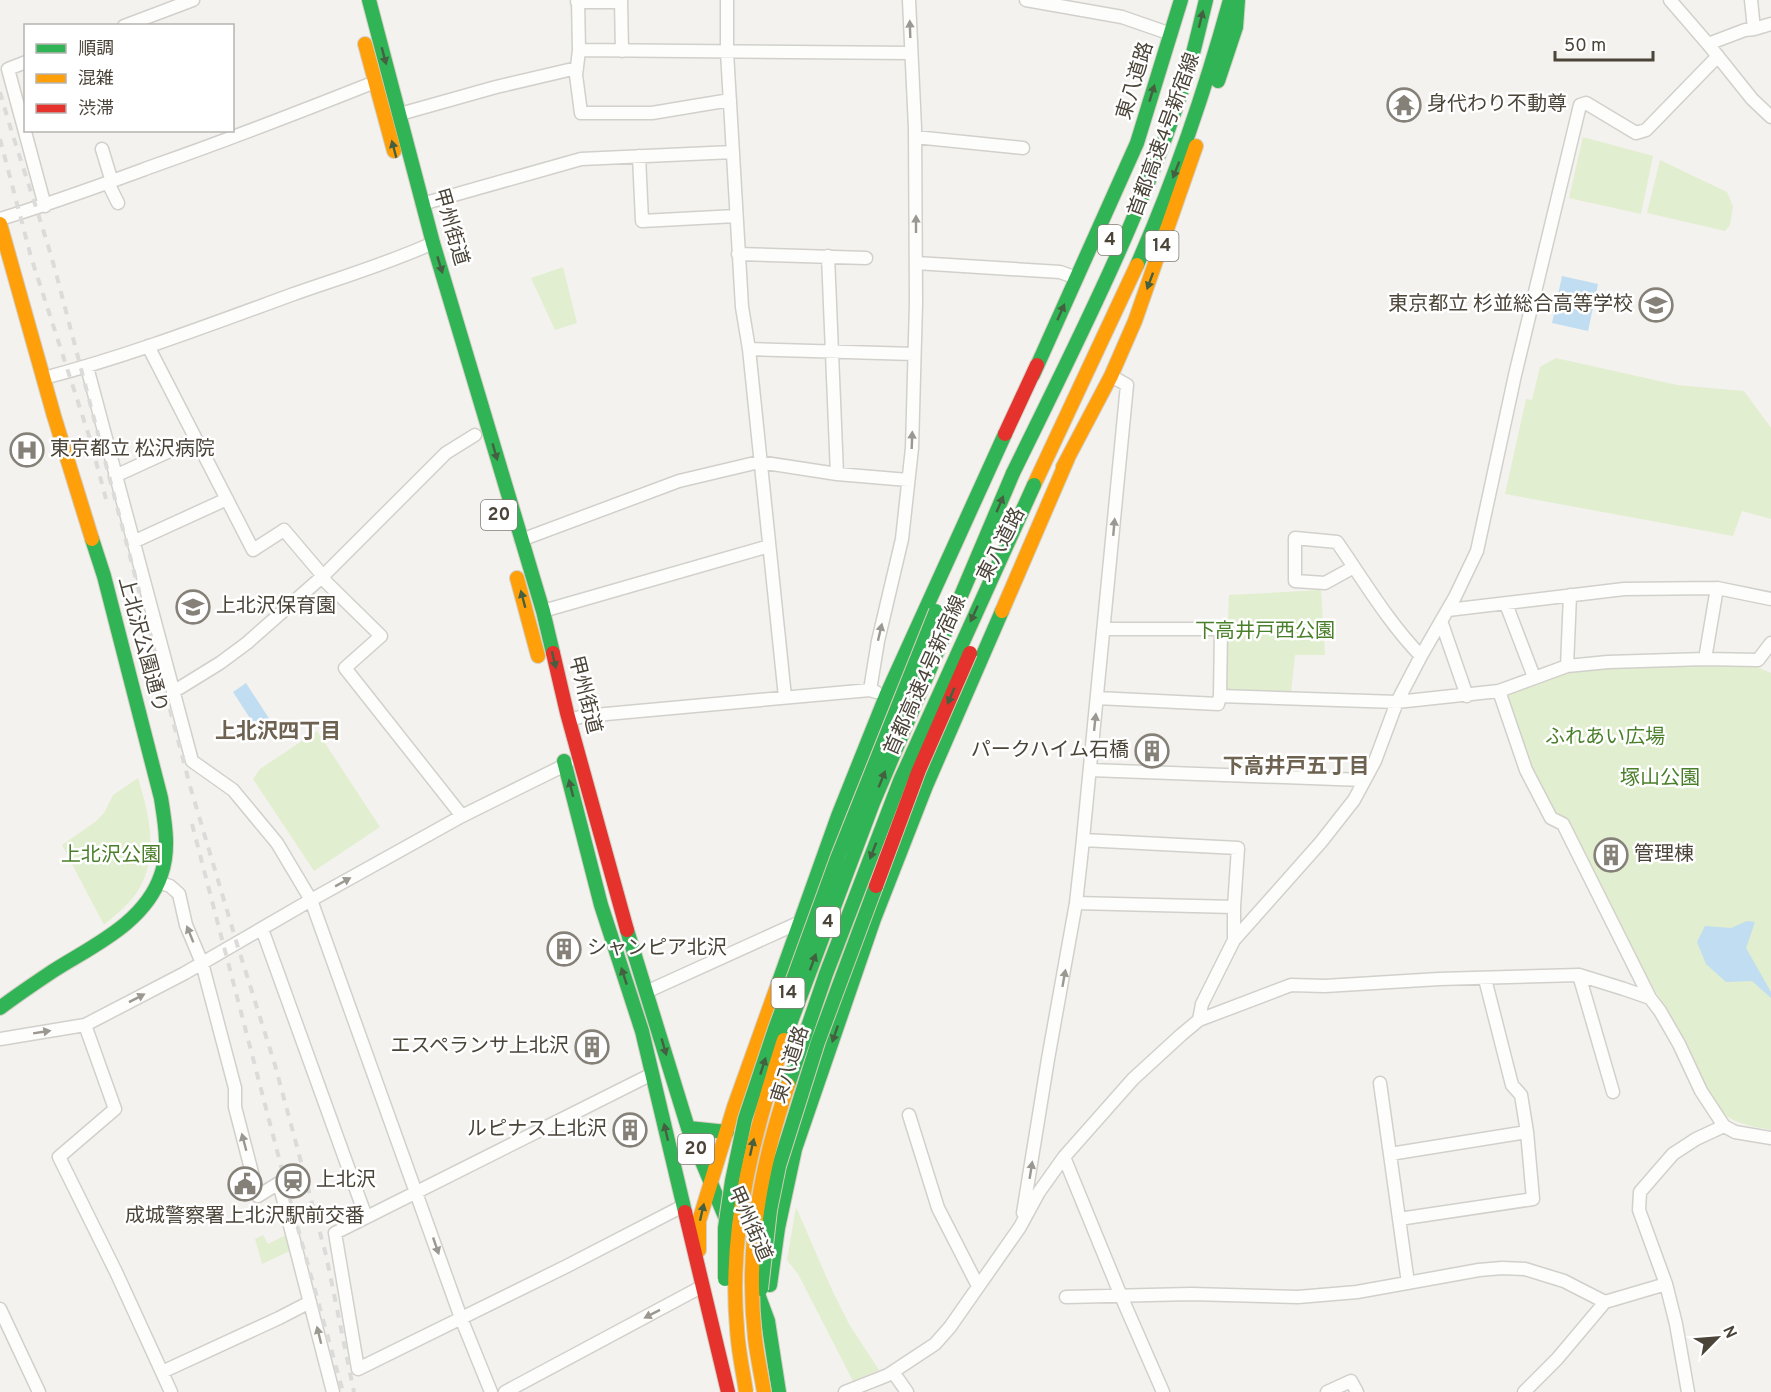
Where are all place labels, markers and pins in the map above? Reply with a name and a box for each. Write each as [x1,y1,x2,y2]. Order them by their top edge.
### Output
temple icon: 身代わり不動尊 [1386,87,1422,123]
place label: 身代わり不動尊 [1427,92,1567,118]
school or university icon: 東京都立 杉並総合高等学校 [1638,287,1674,323]
place label: 東京都立 杉並総合高等学校 [1388,292,1633,318]
hospital icon: 東京都立 松沢病院 [9,432,45,468]
place label: 東京都立 松沢病院 [50,437,215,463]
school or university icon: 上北沢保育園 [175,589,211,625]
place label: 上北沢保育園 [216,594,336,620]
building icon: パークハイム石橋 [1134,733,1170,769]
place label: パークハイム石橋 [971,738,1129,764]
building icon: 管理棟 [1593,837,1629,873]
place label: 管理棟 [1634,842,1694,868]
building icon: シャンピア北沢 [546,931,582,967]
place label: シャンピア北沢 [587,936,727,962]
building icon: エスペランサ上北沢 [574,1029,610,1065]
place label: エスペランサ上北沢 [390,1034,569,1060]
building icon: ルピナス上北沢 [612,1112,648,1148]
place label: ルピナス上北沢 [467,1117,607,1143]
station icon: 上北沢 [275,1163,311,1199]
public building icon: 成城警察署上北沢駅前交番 [227,1166,263,1202]
place label: 上北沢 [316,1168,376,1194]
place label: 成城警察署上北沢駅前交番 [125,1204,365,1230]

